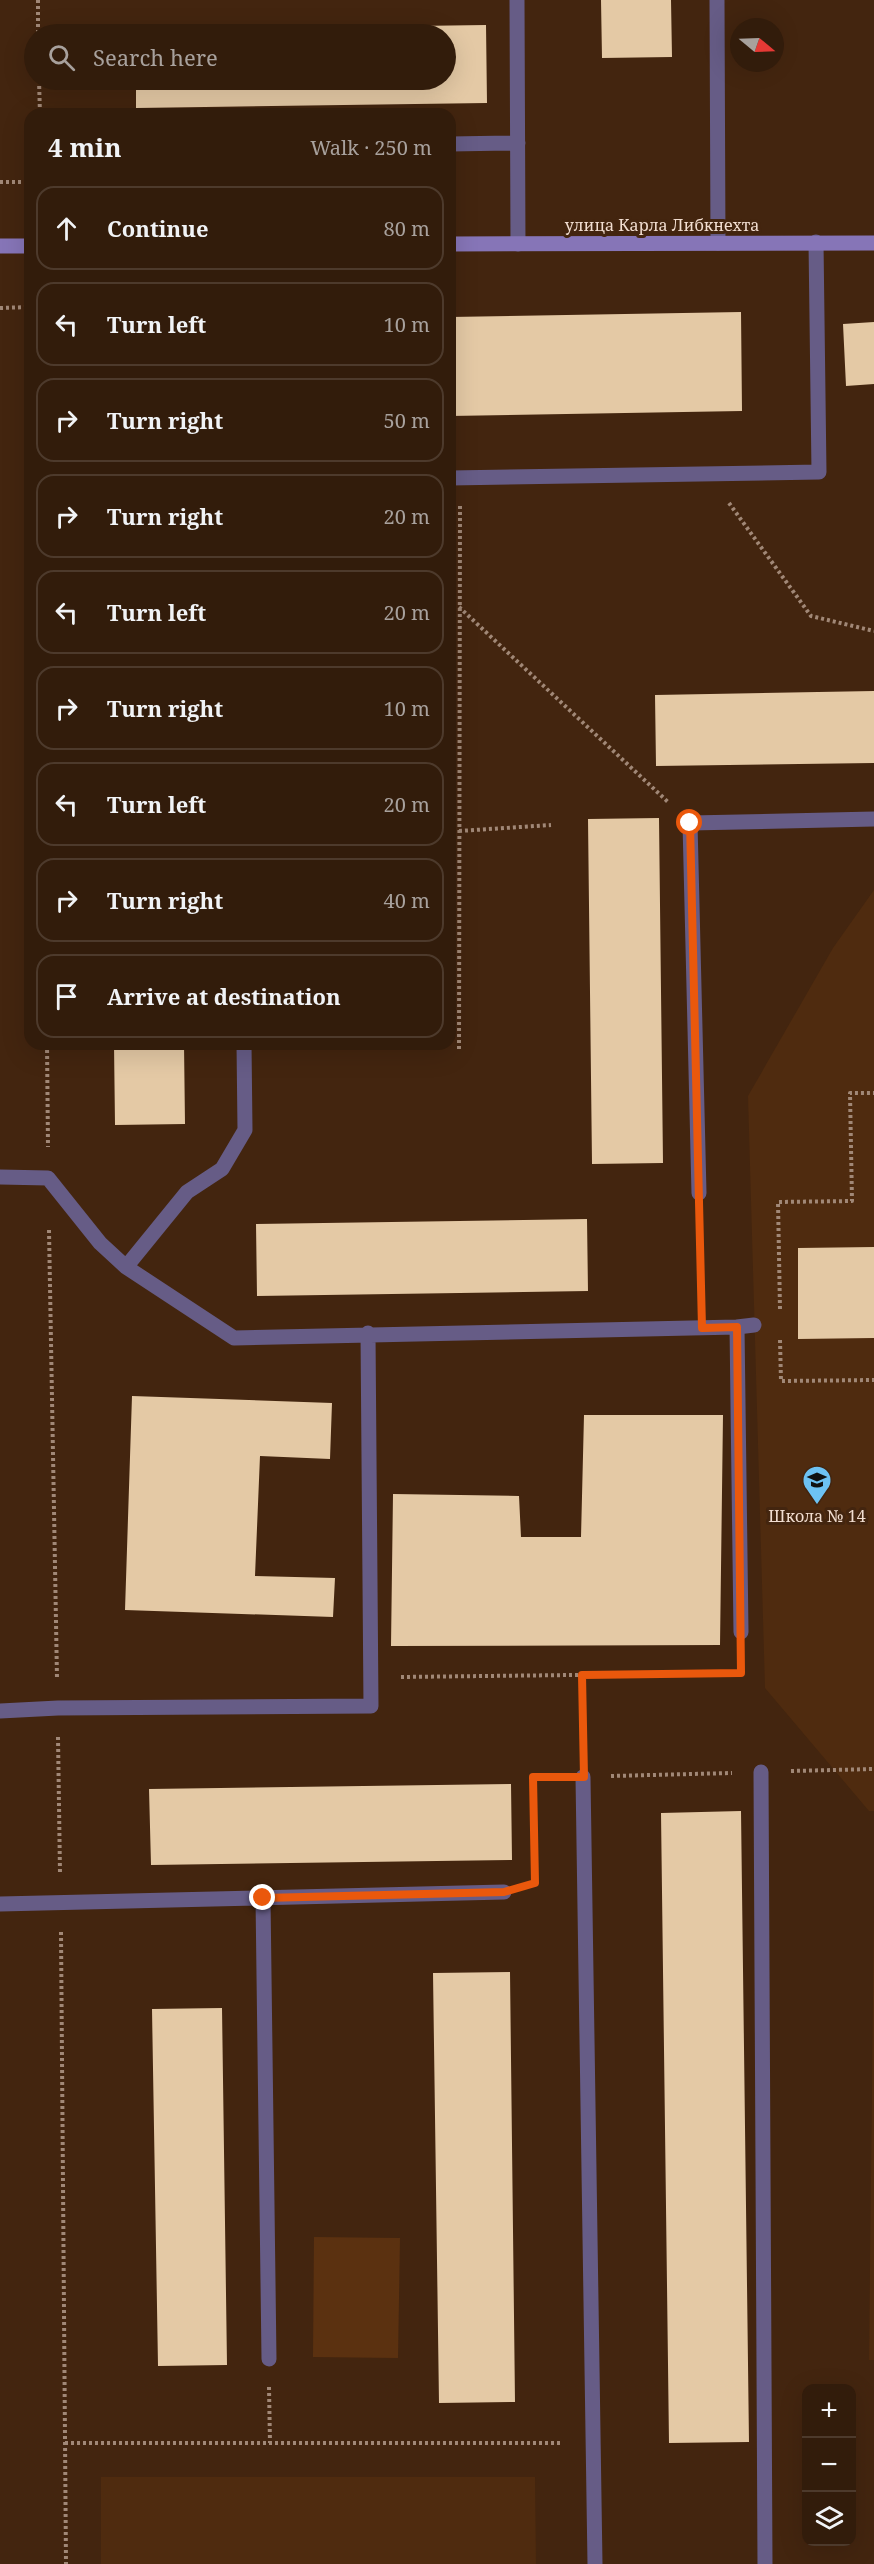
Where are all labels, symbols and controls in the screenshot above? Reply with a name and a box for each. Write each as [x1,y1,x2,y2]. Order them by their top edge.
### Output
north arrow [730,18,784,72]
search box [24,24,456,90]
icon: search [45,41,78,74]
text: Search here [93,42,218,72]
text: 4 min [48,129,122,165]
text: Walk · 250 m [310,134,432,161]
icon: ahead [50,212,83,245]
text: Continue [107,213,209,243]
street label: улица Карла Либкнехта [565,214,759,236]
text: 80 m [384,215,430,242]
icon: left [50,308,83,341]
text: Turn left [107,309,206,339]
text: 10 m [384,311,430,338]
icon: right [50,404,83,437]
text: Turn right [107,405,223,435]
text: 50 m [384,407,430,434]
icon: right [50,500,83,533]
text: Turn right [107,501,223,531]
text: 20 m [384,503,430,530]
icon: left [50,596,83,629]
text: Turn left [107,597,206,627]
text: 20 m [384,599,430,626]
icon: right [50,692,83,725]
text: Turn right [107,693,223,723]
text: 10 m [384,695,430,722]
icon: left [50,788,83,821]
text: Turn left [107,789,206,819]
text: 20 m [384,791,430,818]
route start [676,809,702,835]
icon: right [50,884,83,917]
text: Turn right [107,885,223,915]
text: 40 m [384,887,430,914]
icon: arrive [50,980,83,1013]
text: Arrive at destination [107,981,341,1011]
school or university icon: Школа № 14 [801,1464,833,1506]
place label: Школа № 14 [768,1505,866,1527]
route end [249,1884,275,1910]
map controls [802,2384,856,2546]
button: + [802,2384,856,2438]
button: − [802,2438,856,2492]
button: layers [802,2492,856,2546]

